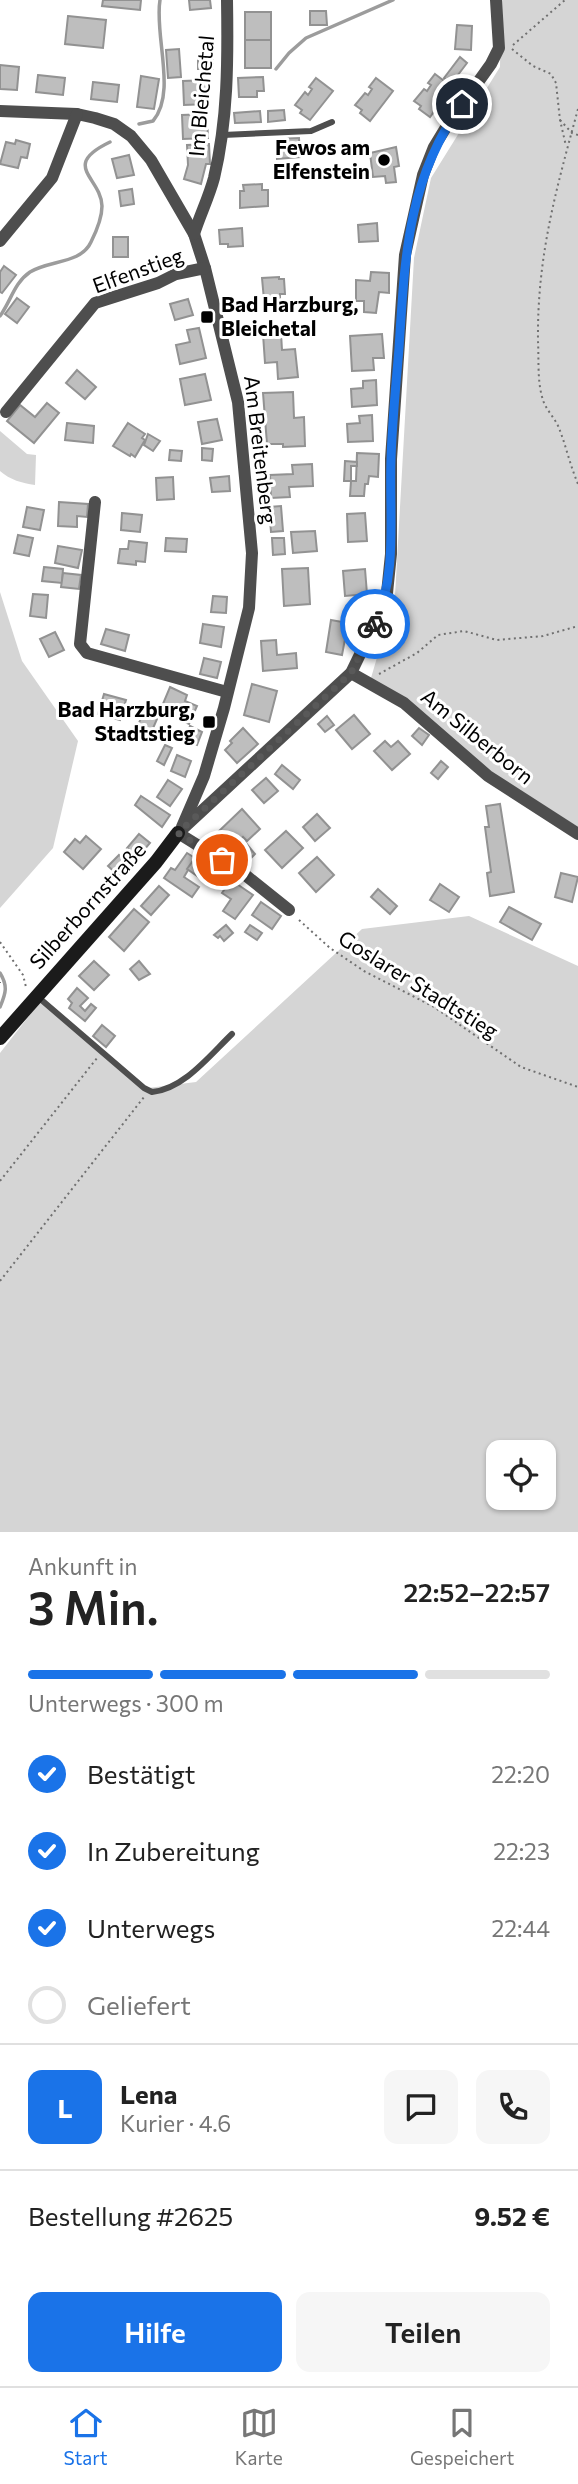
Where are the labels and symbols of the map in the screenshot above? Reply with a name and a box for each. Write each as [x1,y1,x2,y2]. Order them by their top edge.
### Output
street label: Im Bleichetal [183,34,218,158]
pin [432,74,492,134]
place label: Fewos am Elfenstein [273,134,370,183]
marker: Fewos am Elfenstein [376,152,392,168]
street label: Elfenstieg [89,242,186,298]
place label: Bad Harzburg, Bleichetal [221,291,358,340]
marker: Bad Harzburg, Bleichetal [199,309,215,325]
street label: Am Breitenberg [240,374,283,526]
courier [340,589,410,659]
street label: Am Silberborn [417,683,539,789]
place label: Bad Harzburg, Stadtstieg [58,696,195,745]
marker: Bad Harzburg, Stadtstieg [201,714,217,730]
pin [192,830,252,890]
street label: Silberbornstraße [24,837,150,973]
street label: Goslarer Stadtstieg [334,924,503,1043]

